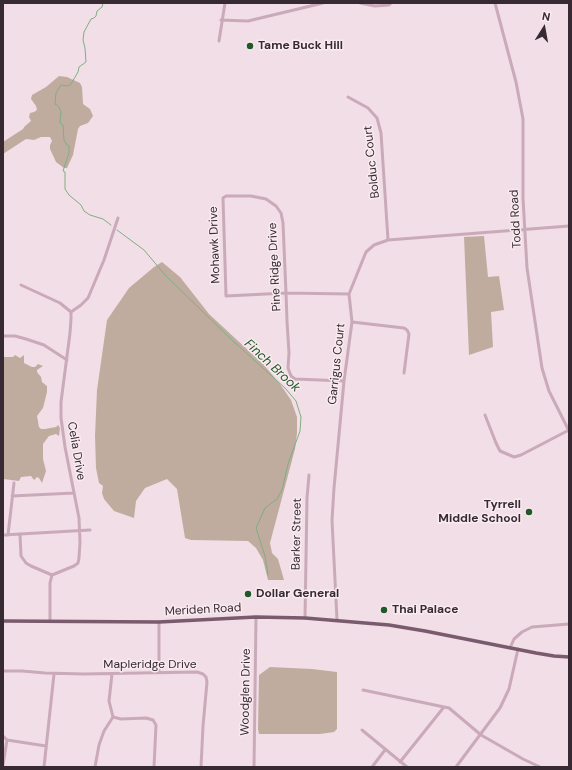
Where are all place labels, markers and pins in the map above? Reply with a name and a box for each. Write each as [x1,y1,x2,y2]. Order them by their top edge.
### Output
place label: Tame Buck Hill [258,39,343,53]
marker: Tame Buck Hill [245,41,255,51]
place label: Tyrrell Middle School [438,498,521,526]
marker: Tyrrell Middle School [524,507,534,517]
place label: Dollar General [256,587,339,601]
marker: Dollar General [243,589,253,599]
place label: Thai Palace [392,603,458,617]
marker: Thai Palace [379,605,389,615]

